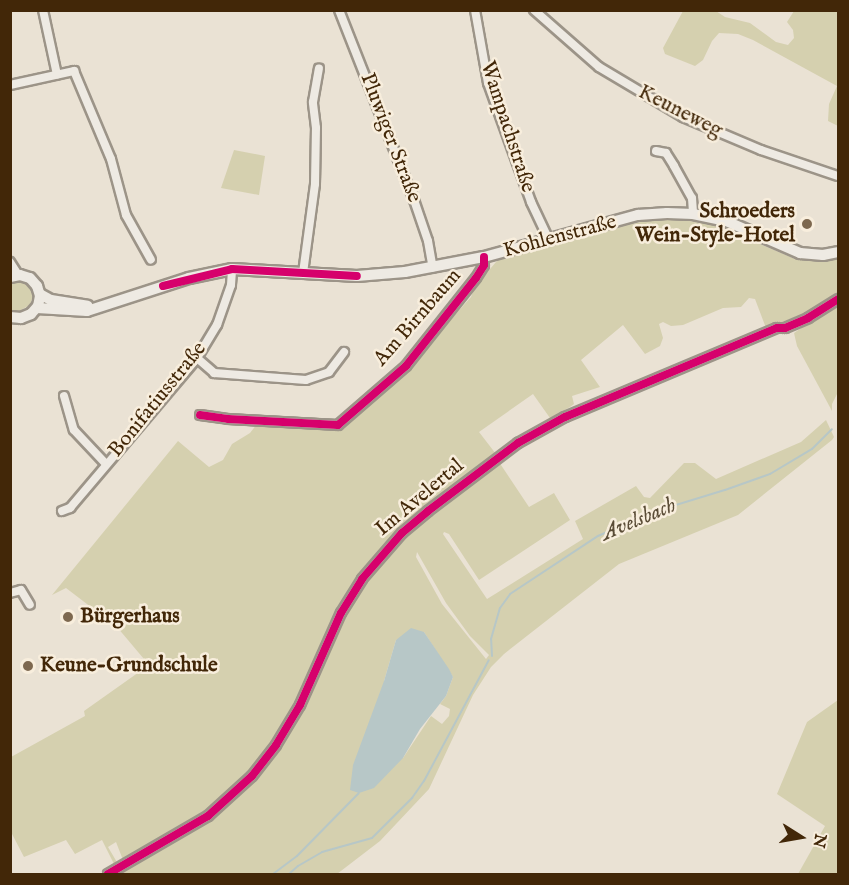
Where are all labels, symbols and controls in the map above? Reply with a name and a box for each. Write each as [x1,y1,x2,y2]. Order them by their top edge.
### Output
street label: Wampachstraße [474,58,540,196]
street label: Pluwiger Straße [354,70,426,206]
street label: Keuneweg [634,80,726,144]
place label: Schroeders Wein-Style-Hotel [635,199,795,249]
street label: Kohlenstraße [501,210,619,264]
marker: Schroeders Wein-Style-Hotel [800,217,814,231]
street label: Am Birnbaum [369,264,467,372]
street label: Bonifatiusstraße [104,337,212,463]
street label: Im Avelertal [371,454,469,542]
water label: Avelsbach [598,493,680,547]
place label: Bürgerhaus [80,604,180,630]
marker: Bürgerhaus [61,610,75,624]
place label: Keune-Grundschule [40,653,218,679]
marker: Keune-Grundschule [21,659,35,673]
north arrow [771,807,831,867]
text: N [808,832,830,849]

